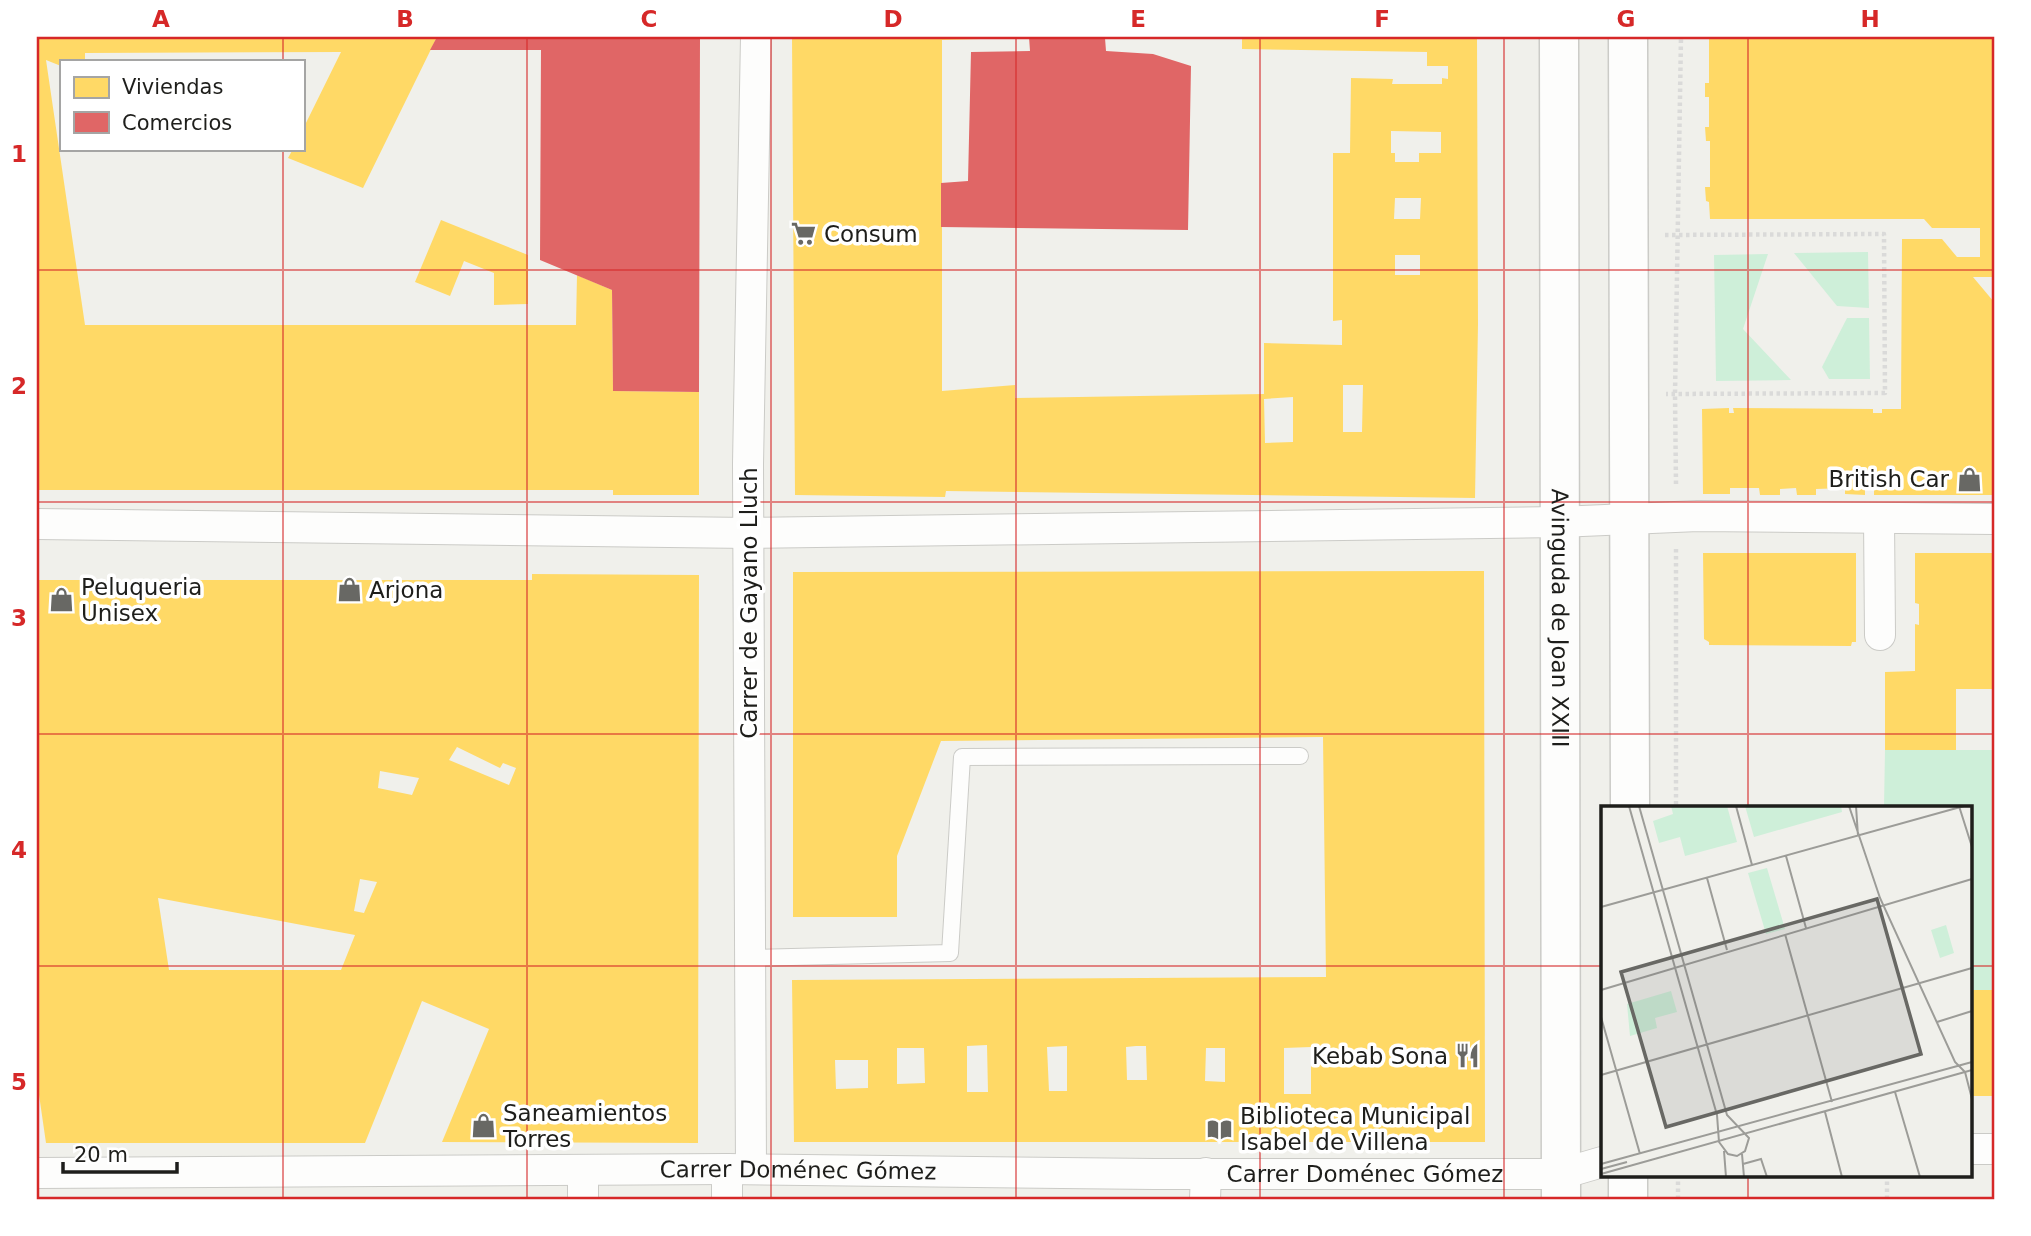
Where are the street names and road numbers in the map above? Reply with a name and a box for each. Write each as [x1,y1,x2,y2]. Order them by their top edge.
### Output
street label: Carrer de Gayano Lluch [736,467,762,739]
street label: Avinguda de Joan XXIII [1547,488,1573,748]
street label: Carrer Doménec Gómez [660,1156,936,1184]
street label: Carrer Doménec Gómez [1227,1161,1503,1187]

